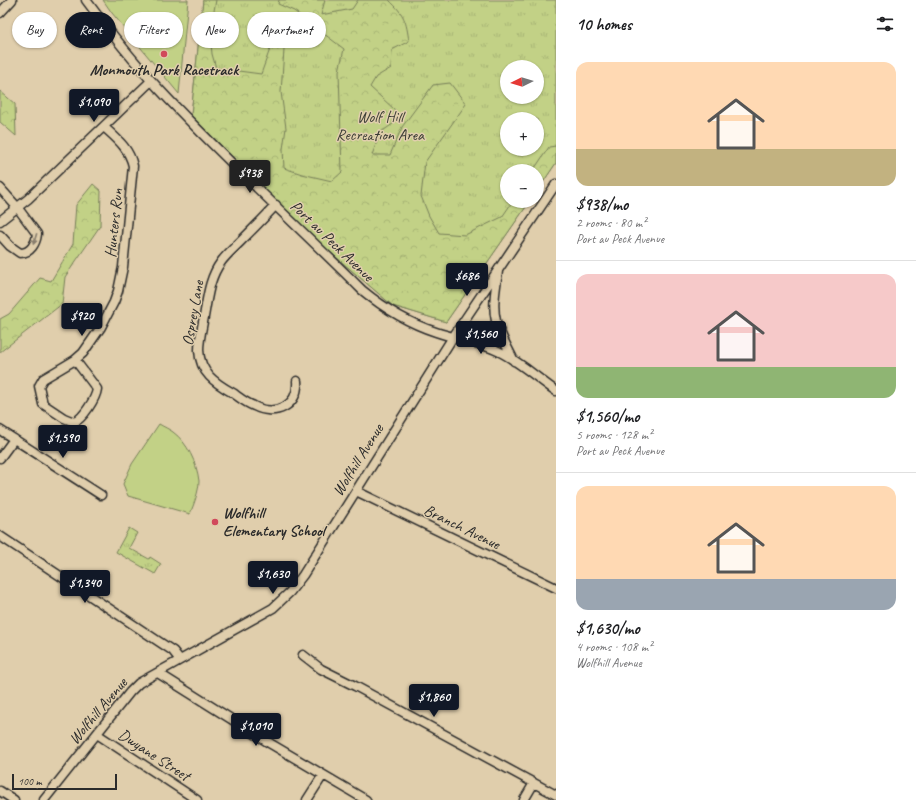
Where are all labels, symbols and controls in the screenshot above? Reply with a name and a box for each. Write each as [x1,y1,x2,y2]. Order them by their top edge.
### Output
chip: Buy [12,12,57,48]
chip: Rent [65,12,116,48]
chip: Filters [124,12,183,48]
chip: New [191,12,239,48]
chip: Apartment [247,12,326,48]
icon: filters [874,13,896,35]
text: 10 homes [576,14,632,35]
marker: Monmouth Park Racetrack [159,49,169,59]
place label: Monmouth Park Racetrack [90,60,240,80]
north arrow [500,60,544,104]
map controls [500,60,544,208]
icon: home [700,88,772,160]
pin: $1,090 [61,89,127,123]
text: $1,090 [78,94,110,110]
park label: Wolf Hill Recreation Area [336,107,425,145]
button: + [500,112,544,156]
pin: $938 [226,160,274,194]
button: − [500,164,544,208]
text: $938 [238,165,262,181]
street label: Hunters Run [100,187,128,258]
text: $938/mo [576,194,628,215]
street label: Port au Peck Avenue [286,196,379,287]
text: 2 rooms · 80 m² [576,215,646,231]
text: Port au Peck Avenue [576,231,664,247]
one-way arrow [32,234,38,246]
pin: $686 [443,263,491,297]
text: $686 [455,268,479,284]
street label: Osprey Lane [177,277,209,347]
icon: home [700,300,772,372]
pin: $920 [58,303,106,337]
text: $920 [70,308,94,324]
pin: $1,560 [448,321,514,355]
text: $1,560 [465,326,497,342]
text: $1,560/mo [576,406,639,427]
street label: Wolfhill Avenue [328,419,389,500]
pin: $1,590 [30,425,96,459]
text: 5 rooms · 128 m² [576,427,652,443]
text: $1,590 [47,430,79,446]
text: Port au Peck Avenue [576,443,664,459]
street label: Branch Avenue [421,500,505,555]
place label: Wolfhill Elementary School [223,503,328,541]
icon: home [700,512,772,584]
marker: Wolfhill Elementary School [210,517,220,527]
pin: $1,630 [240,561,306,595]
text: $1,630 [257,566,289,582]
pin: $1,340 [52,570,118,604]
text: $1,340 [69,575,101,591]
text: $1,630/mo [576,618,640,639]
text: 4 rooms · 108 m² [576,639,652,655]
text: Wolfhill Avenue [576,655,642,671]
street label: Wolfhill Avenue [64,672,133,748]
pin: $1,860 [401,684,467,718]
text: $1,860 [418,689,450,705]
pin: $1,010 [223,713,289,747]
text: $1,010 [240,718,272,734]
street label: Dwyane Street [114,724,196,787]
scale bar [12,772,117,791]
text: 100 m [18,774,42,788]

